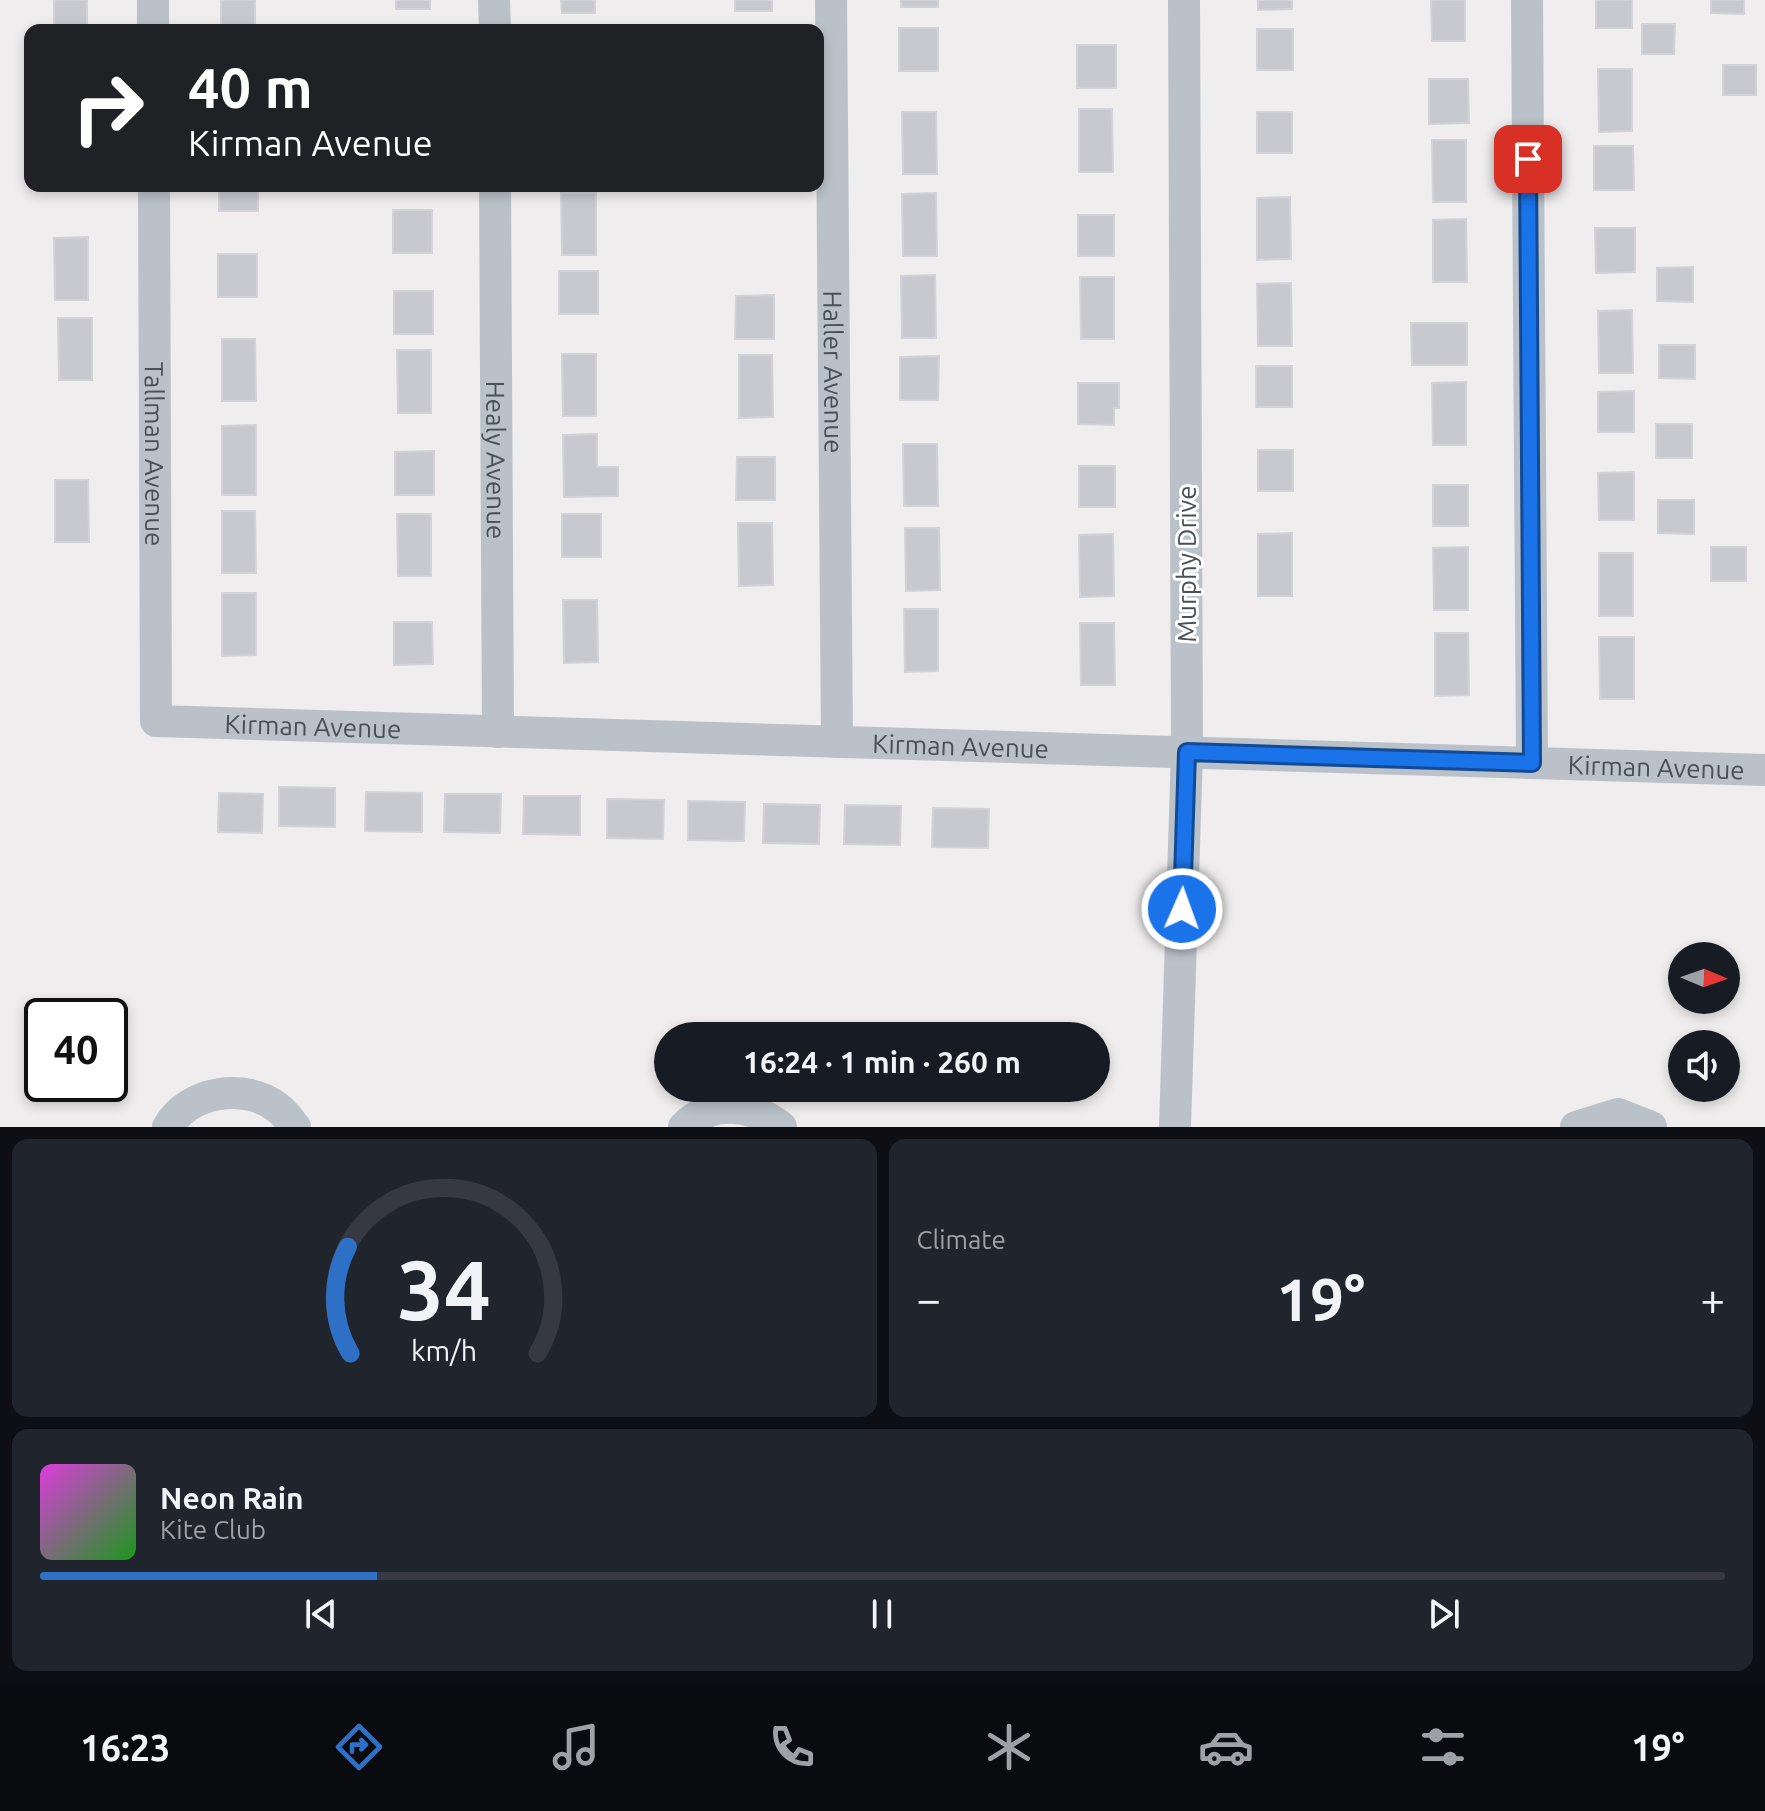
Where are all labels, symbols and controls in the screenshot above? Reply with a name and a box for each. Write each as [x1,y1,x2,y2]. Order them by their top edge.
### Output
icon: right [56,56,160,160]
text: 40 m [188,56,313,119]
text: Kirman Avenue [188,122,433,163]
pin [1494,125,1562,193]
icon: arrive [1506,137,1550,181]
street label: Haller Avenue [819,290,849,454]
street label: Tallman Avenue [140,362,170,546]
street label: Healy Avenue [482,381,511,539]
street label: Murphy Drive [1172,485,1201,643]
street label: Kirman Avenue [224,709,402,743]
street label: Kirman Avenue [872,728,1049,763]
street label: Kirman Avenue [1567,750,1745,784]
position arrow [1140,867,1224,951]
north arrow [1668,942,1740,1014]
map controls [1668,942,1740,1102]
speed limit sign: 40 [24,998,128,1102]
button: sound [1668,1030,1740,1102]
text: 16:24 · 1 min · 260 m [743,1045,1021,1079]
text: Climate [917,1225,1006,1254]
text: 34 [397,1242,491,1336]
text: 19° [1276,1265,1365,1332]
text: − [917,1274,941,1323]
text: + [1700,1274,1725,1323]
text: km/h [411,1334,477,1366]
text: Neon Rain [160,1481,304,1515]
text: Kite Club [160,1515,266,1544]
icon: previous [299,1592,343,1636]
icon: pause [860,1592,904,1636]
icon: next [1422,1592,1466,1636]
icon: directions [331,1719,387,1775]
icon: music [548,1719,604,1775]
icon: phone [764,1719,820,1775]
icon: climate [981,1719,1037,1775]
icon: car [1198,1719,1254,1775]
icon: filters [1415,1719,1471,1775]
text: 16:23 [80,1727,170,1768]
text: 19° [1631,1727,1685,1768]

